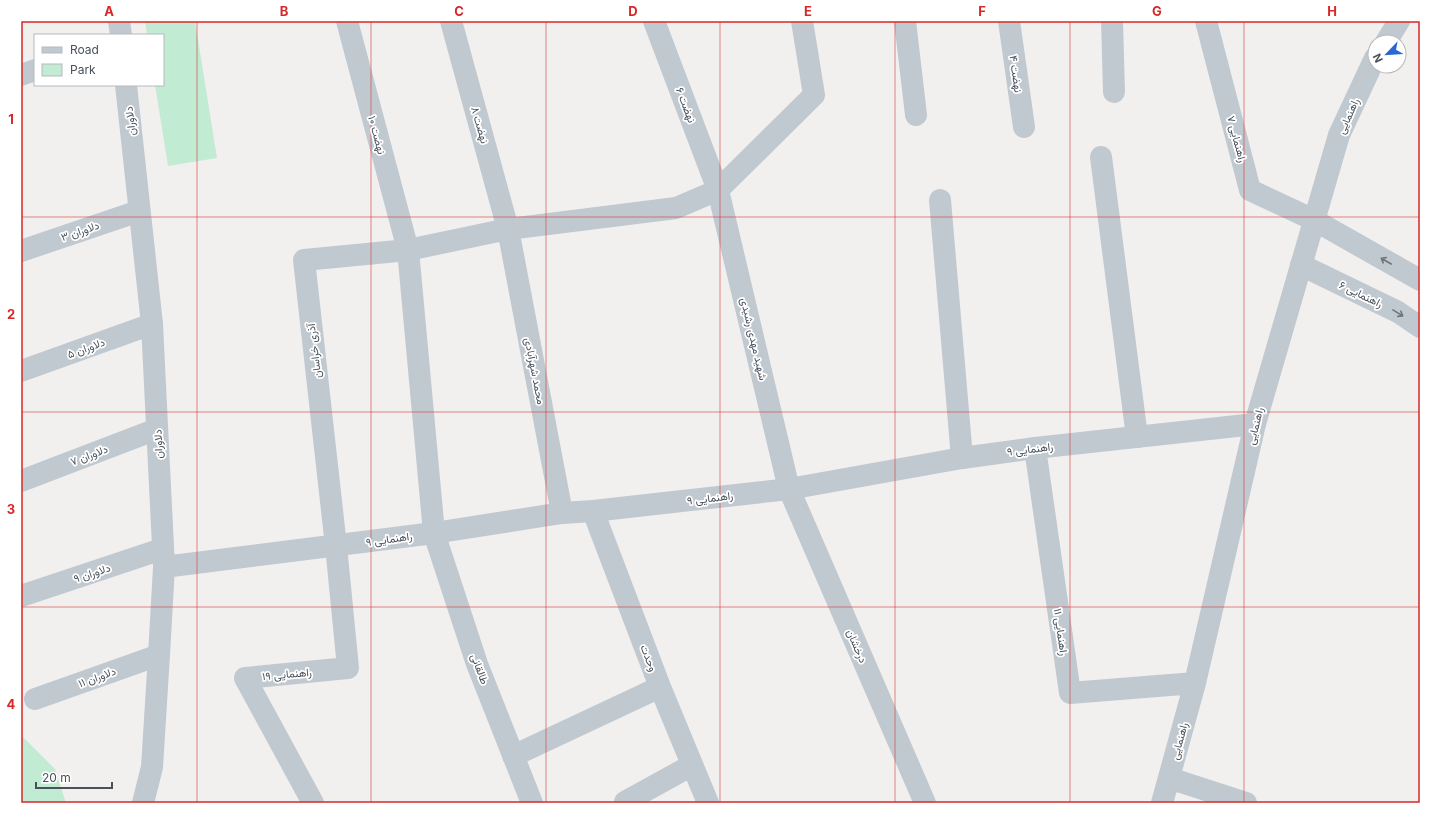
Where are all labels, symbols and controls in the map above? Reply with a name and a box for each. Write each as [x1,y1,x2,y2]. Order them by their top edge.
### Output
text: A [104,3,114,19]
text: B [280,3,289,19]
text: C [454,3,464,19]
text: D [628,3,638,19]
text: E [804,3,812,19]
text: F [978,3,986,19]
text: G [1152,3,1162,19]
text: H [1327,3,1337,19]
legend [34,34,164,86]
north arrow [1367,34,1407,74]
text: Road [70,42,99,57]
text: N [1370,51,1386,65]
street label: نهضت ۴ [1006,54,1026,94]
text: Park [70,62,96,77]
street label: نهضت ۶ [673,85,699,125]
street label: راهنمایی [1334,96,1362,136]
street label: نهضت ۸ [468,105,492,145]
street label: دلاوران [122,106,138,136]
text: 1 [8,111,14,127]
street label: نهضت ۱۰ [365,114,389,156]
street label: راهنمایی ۷ [1224,114,1250,164]
street label: دلاوران ۳ [59,218,101,244]
one-way arrow [1380,256,1392,264]
street label: راهنمایی ۶ [1337,277,1385,311]
street label: شهید مهدی رشیدی [738,296,770,382]
text: 2 [7,306,15,322]
one-way arrow [1392,310,1404,318]
street label: آذری خراسان [304,321,324,379]
street label: دلاوران ۵ [65,335,107,361]
street label: محمد شهرآبادی [522,336,548,406]
street label: راهنمایی [1244,406,1266,446]
street label: دلاوران [150,429,166,459]
street label: راهنمایی ۹ [1006,439,1054,459]
street label: دلاوران ۷ [68,441,110,469]
street label: راهنمایی ۹ [686,488,734,508]
text: 3 [7,501,15,517]
street label: راهنمایی ۹ [365,529,413,549]
street label: دلاوران ۹ [72,560,112,586]
street label: راهنمایی ۱۱ [1051,607,1071,657]
street label: درخشان [844,627,870,665]
street label: وحدت [637,643,661,674]
street label: طالقانی [468,652,492,686]
street label: دلاوران ۱۱ [76,664,118,690]
street label: راهنمایی ۱۹ [262,665,313,683]
text: 4 [7,696,16,712]
street label: راهنمایی [1167,721,1191,761]
scale bar [36,764,112,790]
text: 20 m [42,770,71,785]

